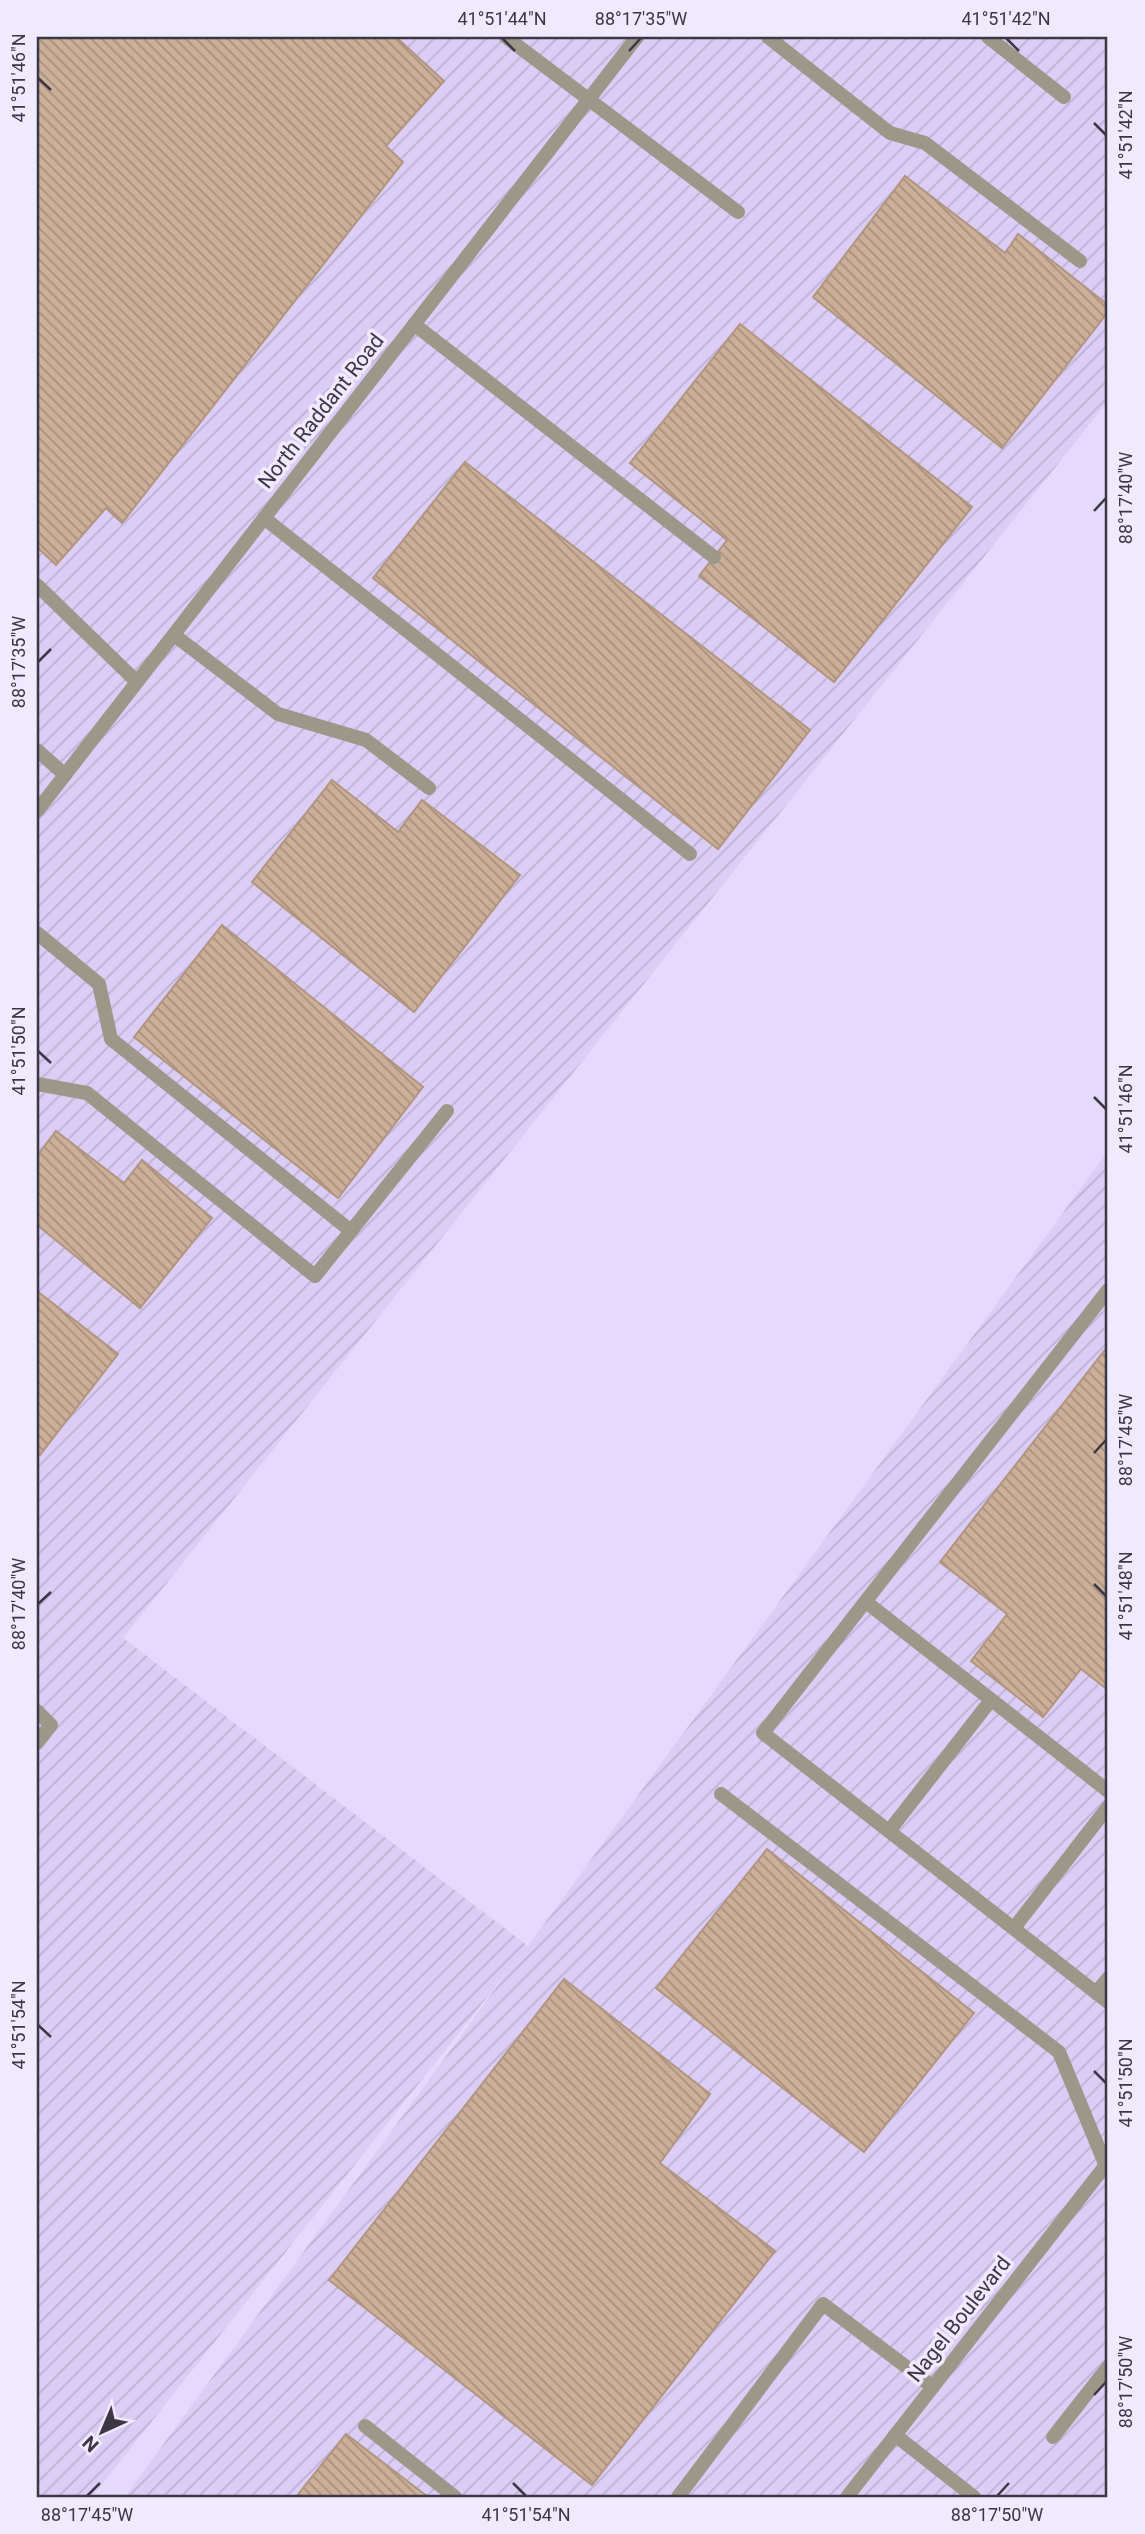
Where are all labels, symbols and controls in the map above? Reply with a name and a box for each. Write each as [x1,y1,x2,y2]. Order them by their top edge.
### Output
text: 41°51'44"N [457,8,547,29]
text: 88°17'35"W [595,8,687,29]
text: 41°51'42"N [961,8,1051,29]
text: 41°51'46"N [8,33,29,123]
text: 41°51'42"N [1115,90,1136,180]
street label: North Raddant Road [253,329,389,493]
text: 88°17'40"W [1115,452,1136,544]
text: 88°17'35"W [8,616,29,708]
text: 41°51'50"N [8,1006,29,1096]
text: 41°51'46"N [1115,1064,1136,1154]
text: 88°17'45"W [1115,1394,1136,1486]
text: 41°51'48"N [1115,1551,1136,1641]
text: 88°17'40"W [8,1558,29,1650]
text: 41°51'54"N [8,1980,29,2070]
text: 41°51'50"N [1115,2038,1136,2128]
street label: Nagel Boulevard [903,2251,1015,2387]
text: 88°17'50"W [1115,2336,1136,2428]
north arrow [66,2398,136,2468]
text: N [78,2431,103,2457]
text: 88°17'45"W [41,2504,133,2525]
text: 41°51'54"N [481,2504,571,2525]
text: 88°17'50"W [951,2504,1043,2525]

